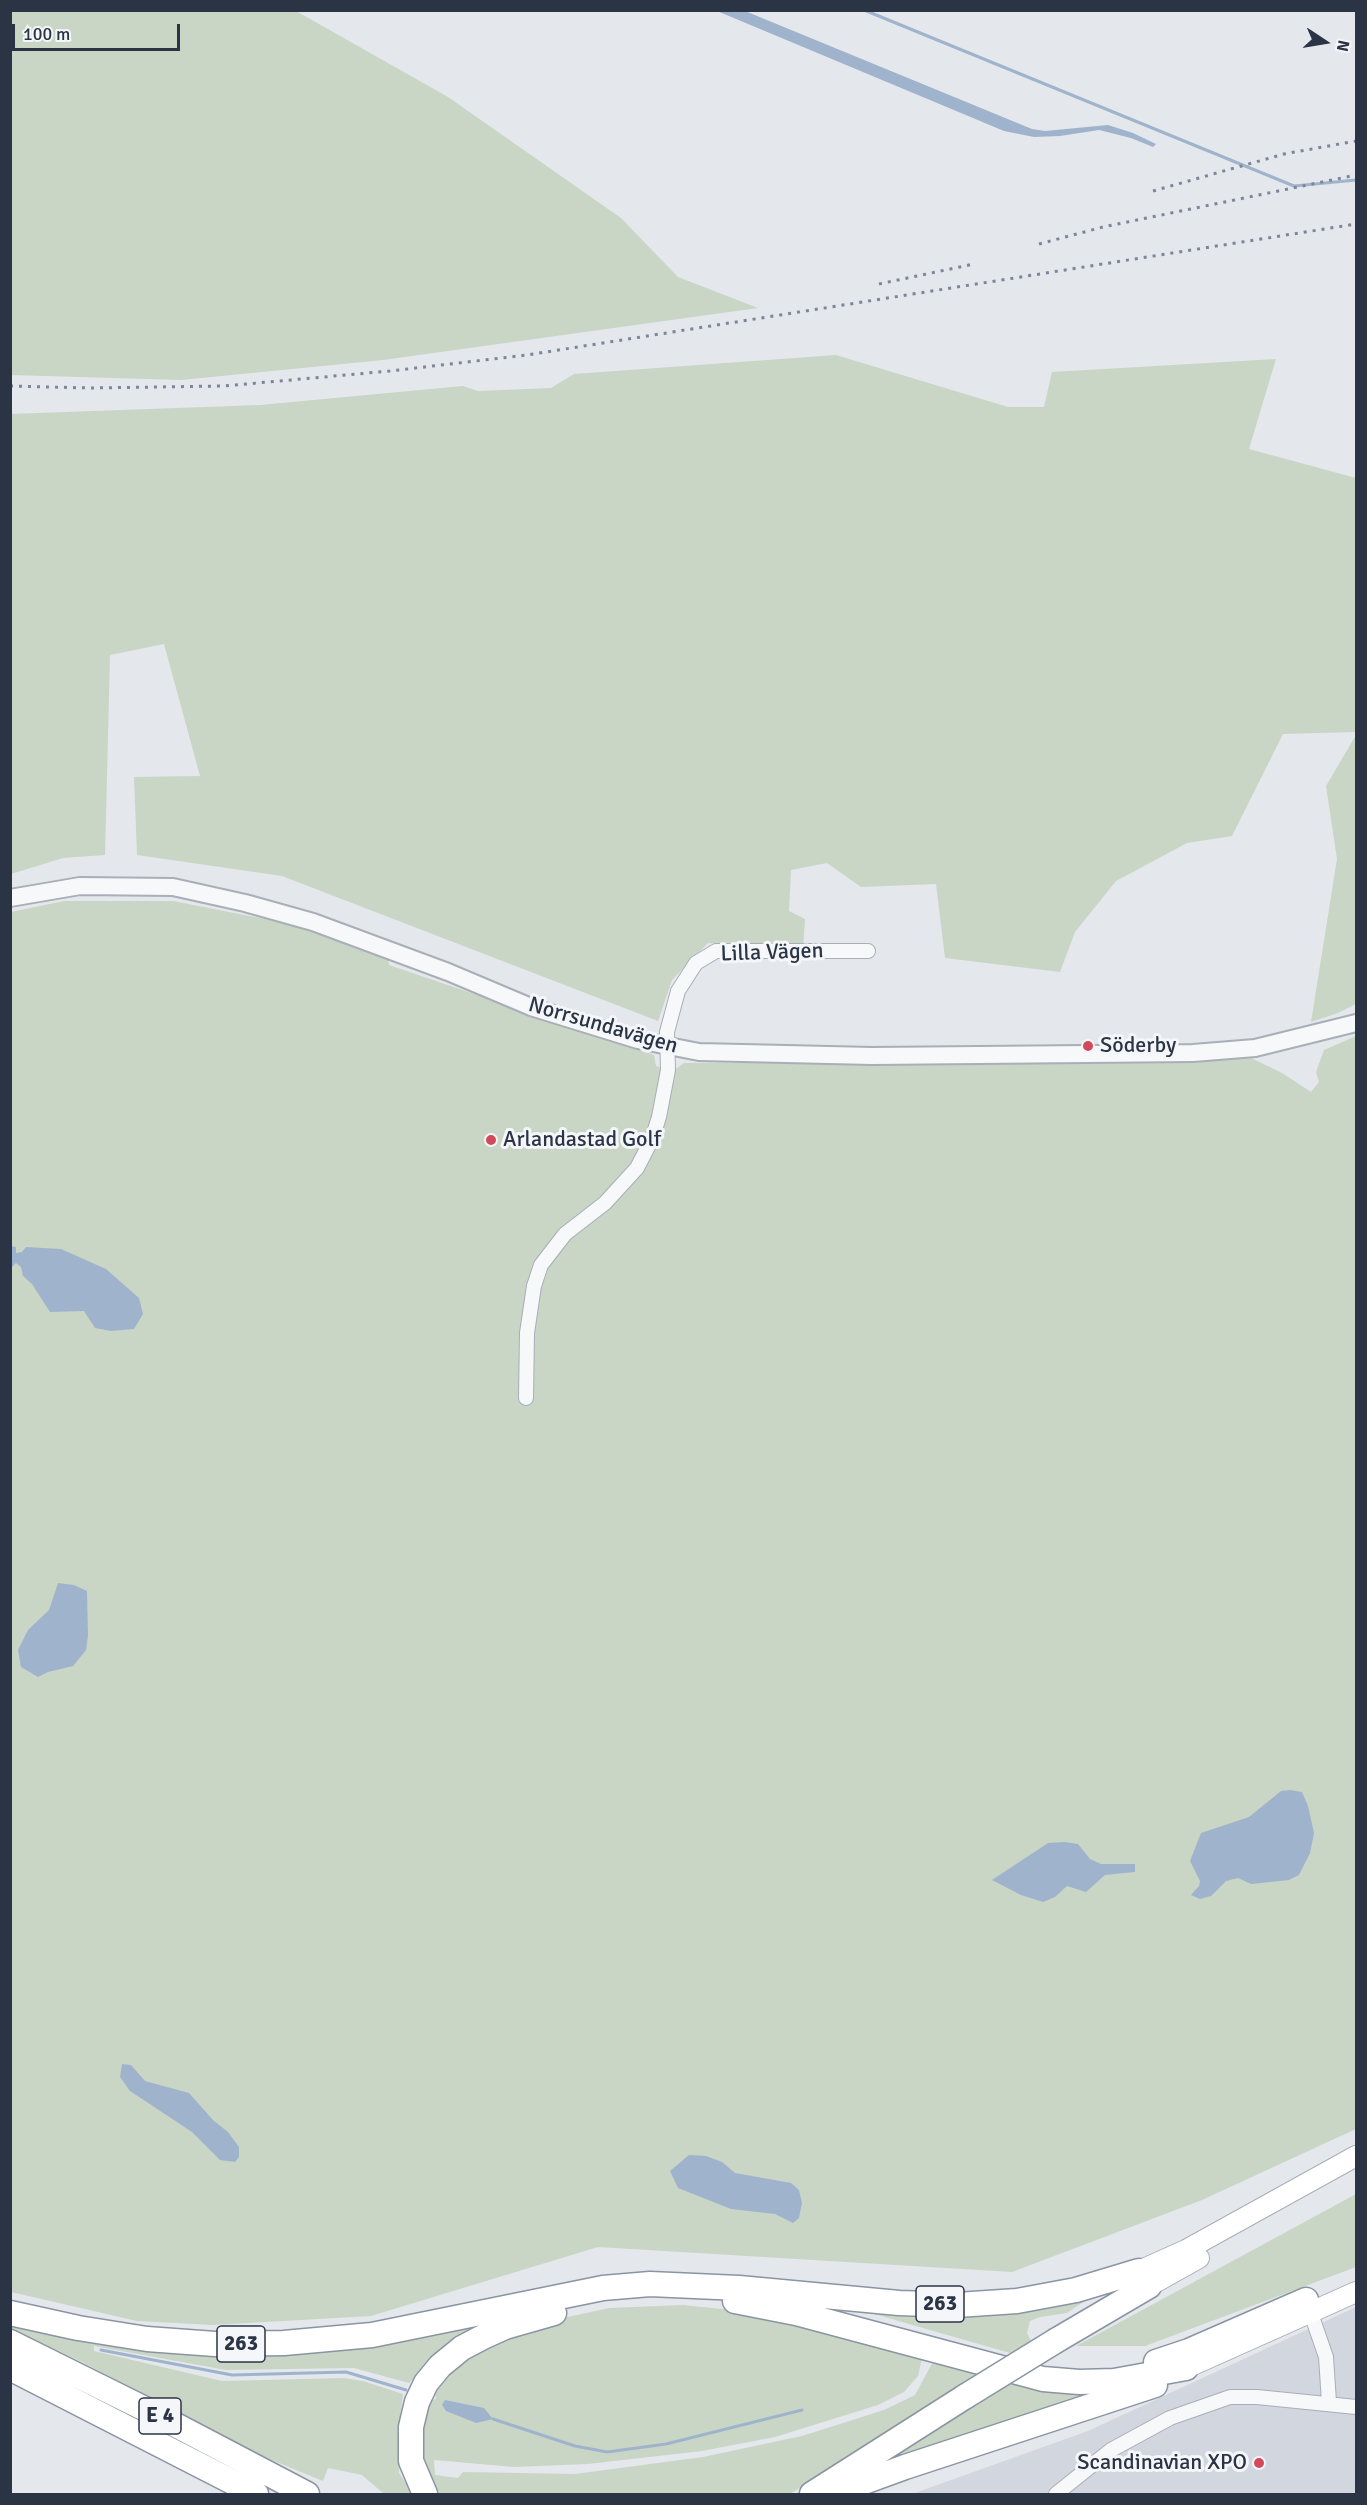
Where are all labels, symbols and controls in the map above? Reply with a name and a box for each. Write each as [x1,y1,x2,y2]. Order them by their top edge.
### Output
scale bar [15,12,183,50]
north arrow [1295,12,1355,72]
text: 100 m [23,23,70,45]
text: N [1332,38,1354,53]
street label: Lilla Vägen [720,938,824,968]
street label: Norrsundavägen [525,992,681,1060]
place label: Söderby [1100,1033,1176,1059]
marker: Söderby [1081,1039,1095,1053]
place label: Arlandastad Golf [503,1127,661,1153]
marker: Arlandastad Golf [484,1133,498,1147]
road number: 263 [916,2286,964,2322]
road number: 263 [217,2326,265,2362]
road number: E 4 [139,2398,181,2434]
place label: Scandinavian XPO [1077,2450,1247,2476]
marker: Scandinavian XPO [1252,2456,1266,2470]

